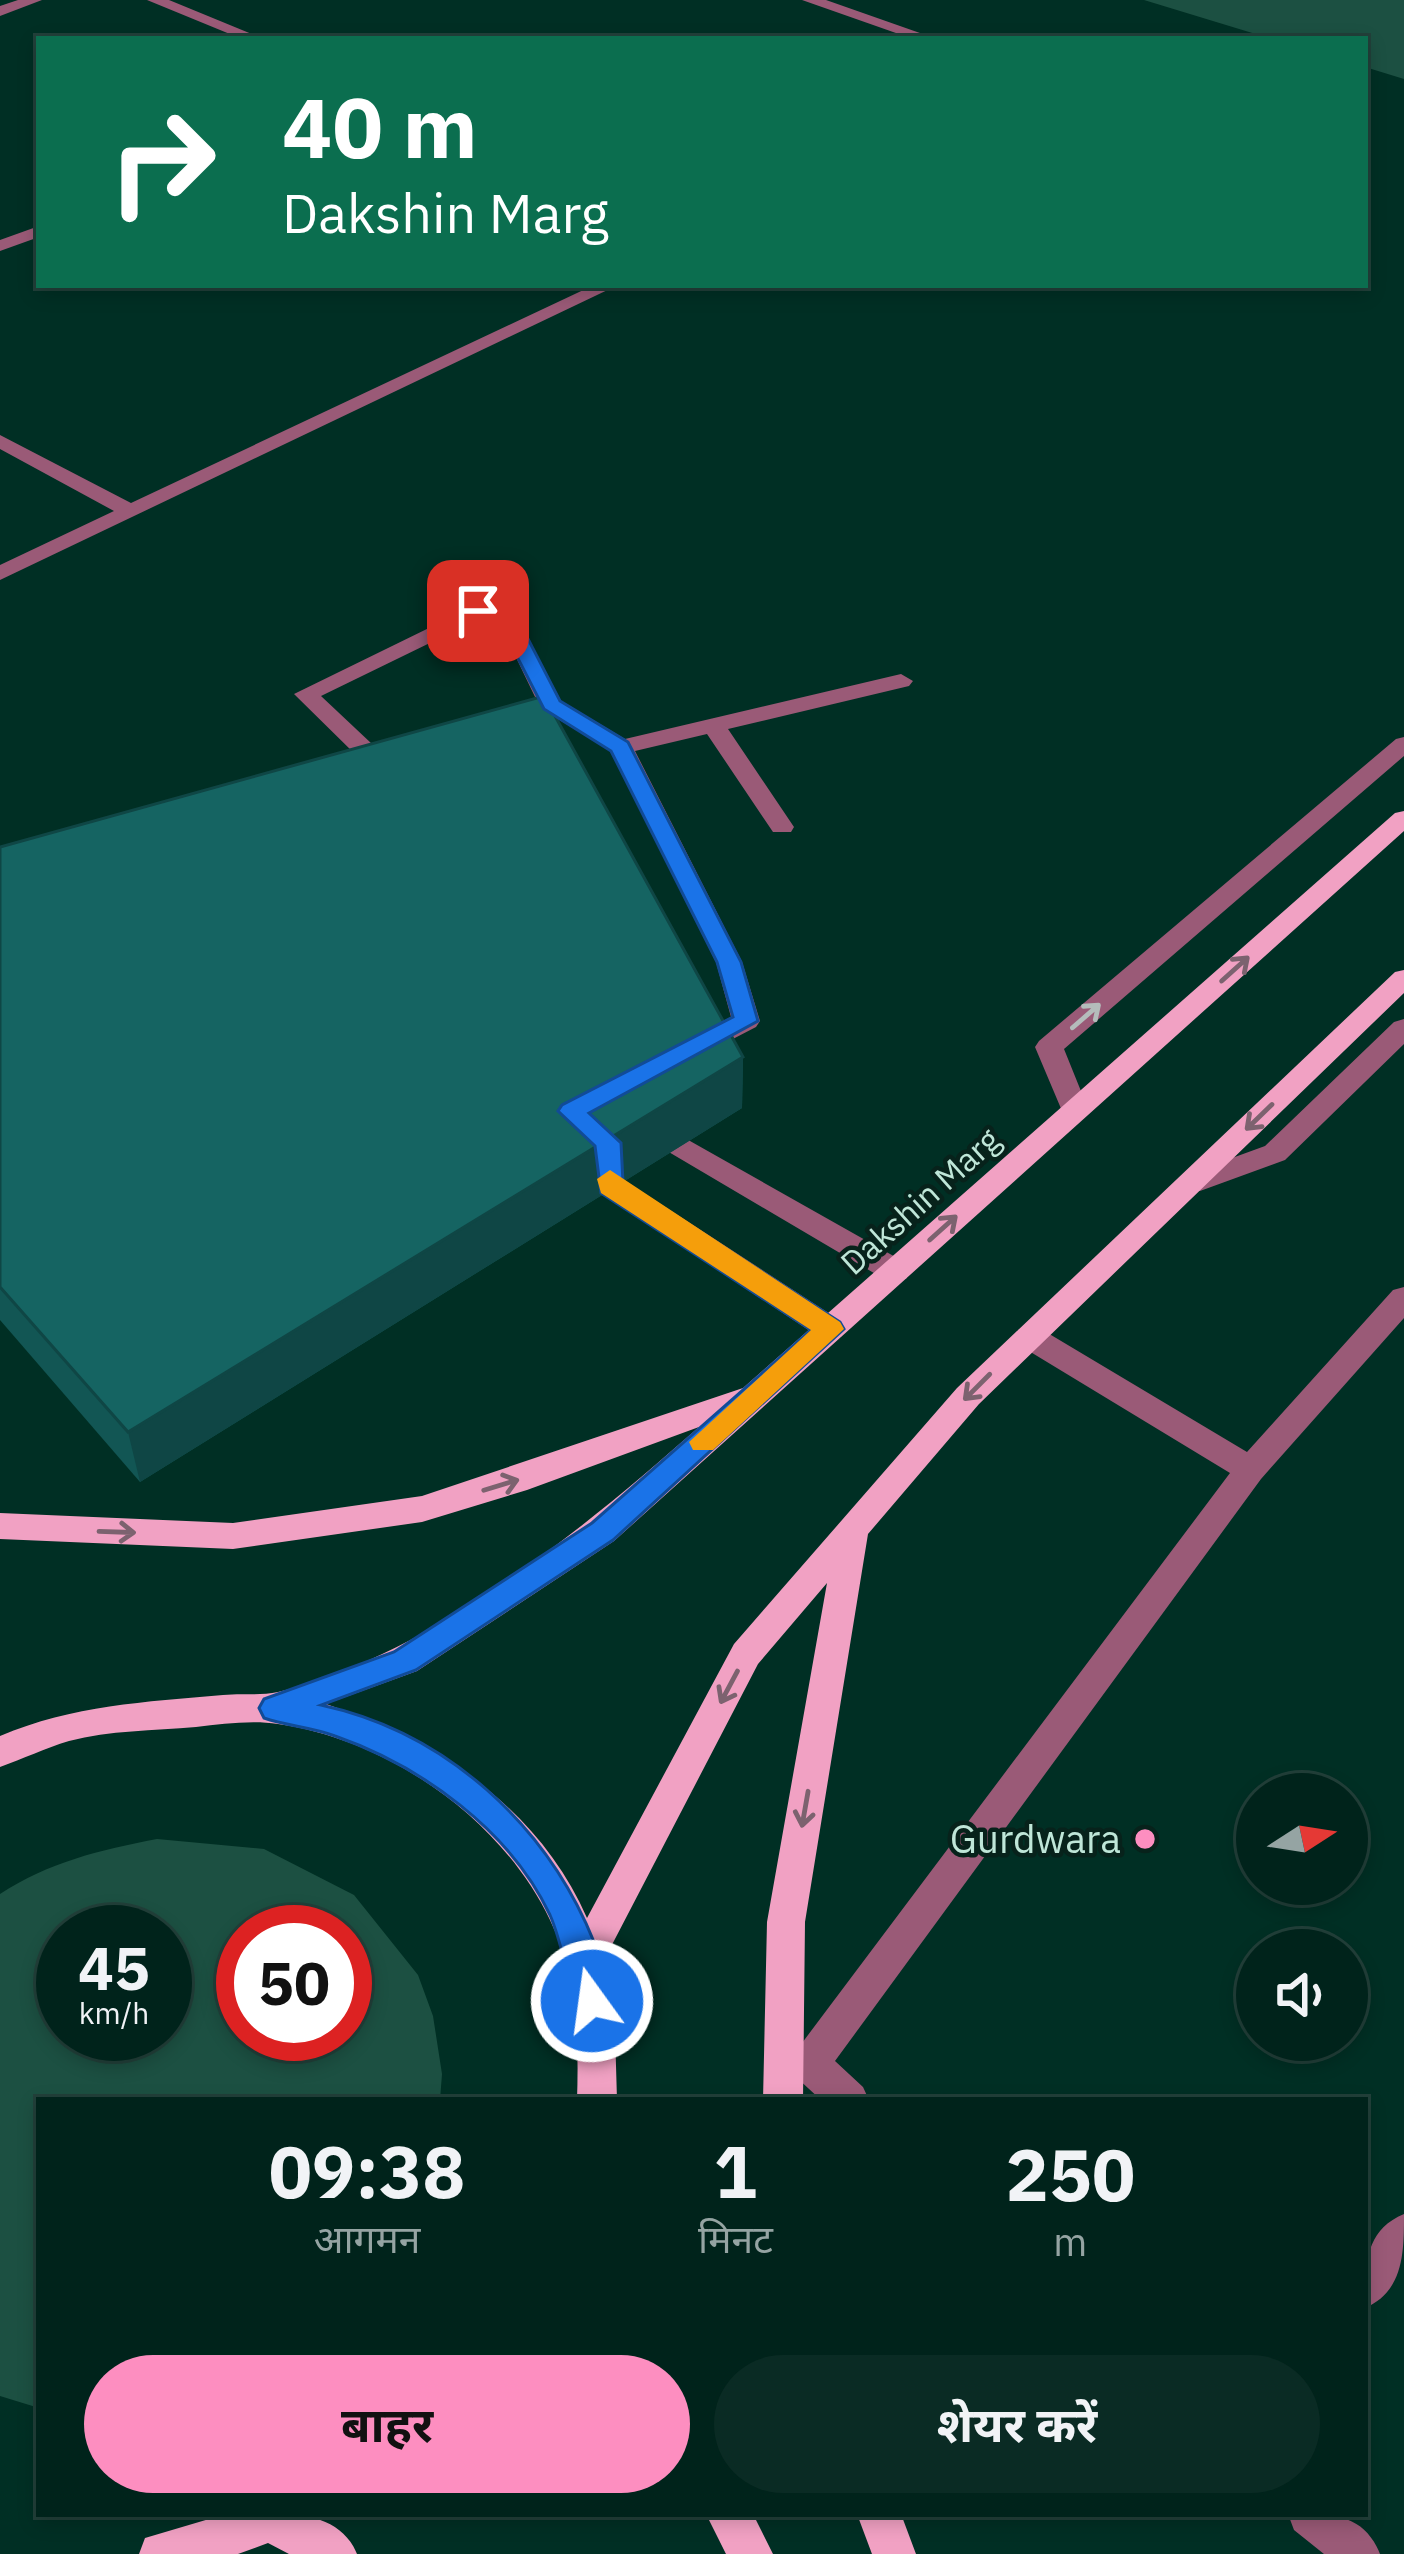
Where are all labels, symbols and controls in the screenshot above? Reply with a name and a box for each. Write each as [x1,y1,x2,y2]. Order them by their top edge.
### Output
text: 40 m [282,72,478,181]
icon: right [84,84,240,240]
text: Dakshin Marg [282,178,609,248]
pin [427,560,529,662]
icon: arrive [445,578,511,644]
one-way arrow [1219,956,1249,983]
one-way arrow [1070,1003,1101,1031]
one-way arrow [1245,1103,1274,1131]
street label: Dakshin Marg [831,1117,1009,1283]
one-way arrow [927,1215,958,1242]
one-way arrow [963,1372,993,1402]
one-way arrow [481,1473,519,1495]
one-way arrow [97,1521,136,1544]
one-way arrow [717,1668,740,1703]
north arrow [1236,1773,1368,1905]
map controls [1236,1773,1368,2061]
one-way arrow [793,1789,816,1828]
place label: Gurdwara [950,1813,1121,1864]
marker: Gurdwara [1132,1826,1158,1852]
speed limit sign: 50 [216,1905,372,2061]
text: 45 [78,1928,150,2007]
button: sound [1236,1929,1368,2061]
position arrow [529,1938,655,2064]
text: km/h [79,1993,149,2032]
text: 09:38 [269,2124,465,2218]
text: 1 [714,2124,757,2218]
text: 250 [1006,2127,1135,2221]
text: आगमन [314,2213,420,2264]
text: मिनट [698,2213,773,2264]
text: m [1053,2216,1087,2267]
button: बाहर [84,2355,690,2493]
button: शेयर करें [714,2355,1320,2493]

